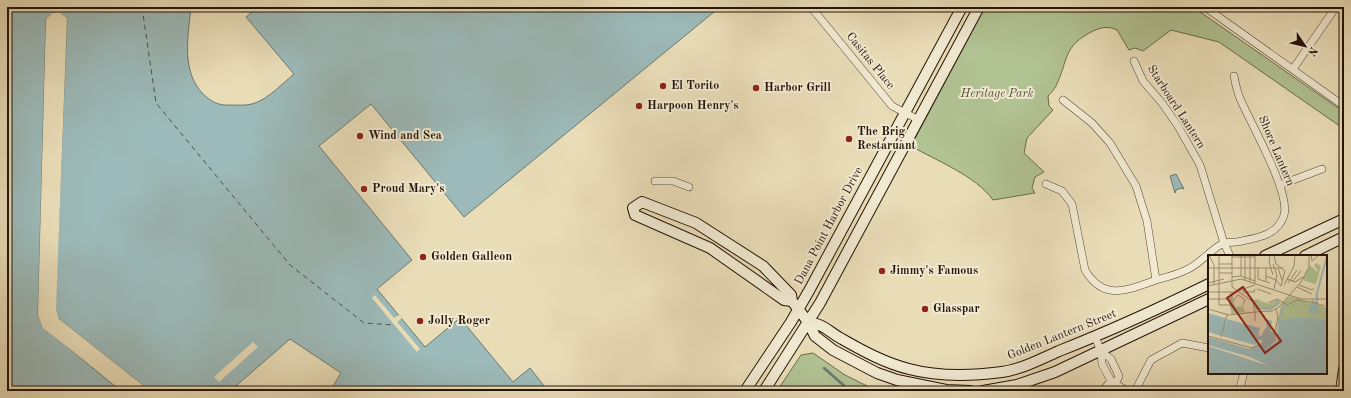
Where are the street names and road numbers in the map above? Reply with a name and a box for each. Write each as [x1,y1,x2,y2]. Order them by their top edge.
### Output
street label: Casitas Place [844,30,897,92]
street label: Starboard Lantern [1145,63,1208,151]
street label: Shore Lantern [1256,114,1296,188]
street label: Dana Point Harbor Drive [793,165,865,287]
street label: Golden Lantern Street [1006,308,1118,362]

